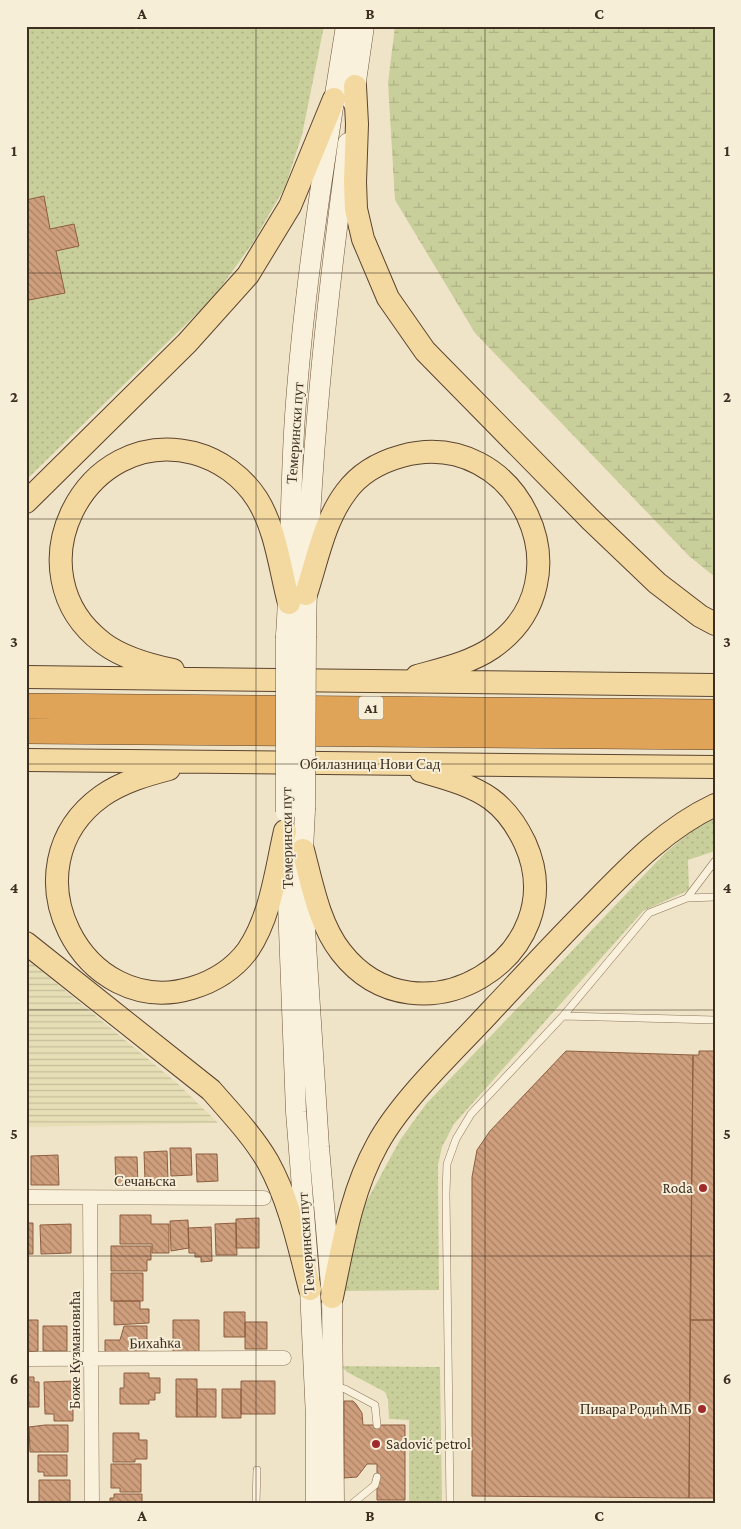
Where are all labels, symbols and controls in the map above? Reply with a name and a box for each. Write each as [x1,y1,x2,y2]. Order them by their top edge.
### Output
text: A [136,5,147,22]
text: B [365,5,375,22]
text: C [594,5,604,22]
text: 1 [11,142,17,159]
text: 1 [724,142,730,159]
street label: Темерински пут [283,381,307,484]
text: 2 [10,388,18,405]
text: 2 [723,388,731,405]
text: 3 [10,633,18,650]
text: 3 [723,633,731,650]
road number: A1 [358,696,384,720]
street label: Обилазница Нови Сад [300,756,441,772]
street label: Темерински пут [278,787,296,889]
text: 4 [10,879,19,896]
text: 4 [723,879,732,896]
text: 5 [10,1125,18,1142]
text: 5 [723,1125,731,1142]
street label: Сечањска [114,1173,176,1189]
place label: Roda [663,1180,693,1196]
marker: Roda [697,1182,709,1194]
street label: Темерински пут [294,1191,318,1294]
street label: Боже Кузмановића [67,1291,83,1409]
street label: Бихаћка [129,1335,181,1351]
text: 6 [10,1370,18,1387]
text: 6 [723,1370,731,1387]
place label: Пивара Родић МБ [580,1401,692,1417]
marker: Пивара Родић МБ [696,1403,708,1415]
place label: Sadović petrol [386,1436,471,1453]
marker: Sadović petrol [370,1438,382,1450]
text: A [136,1507,147,1524]
text: B [365,1507,375,1524]
text: C [594,1507,604,1524]

